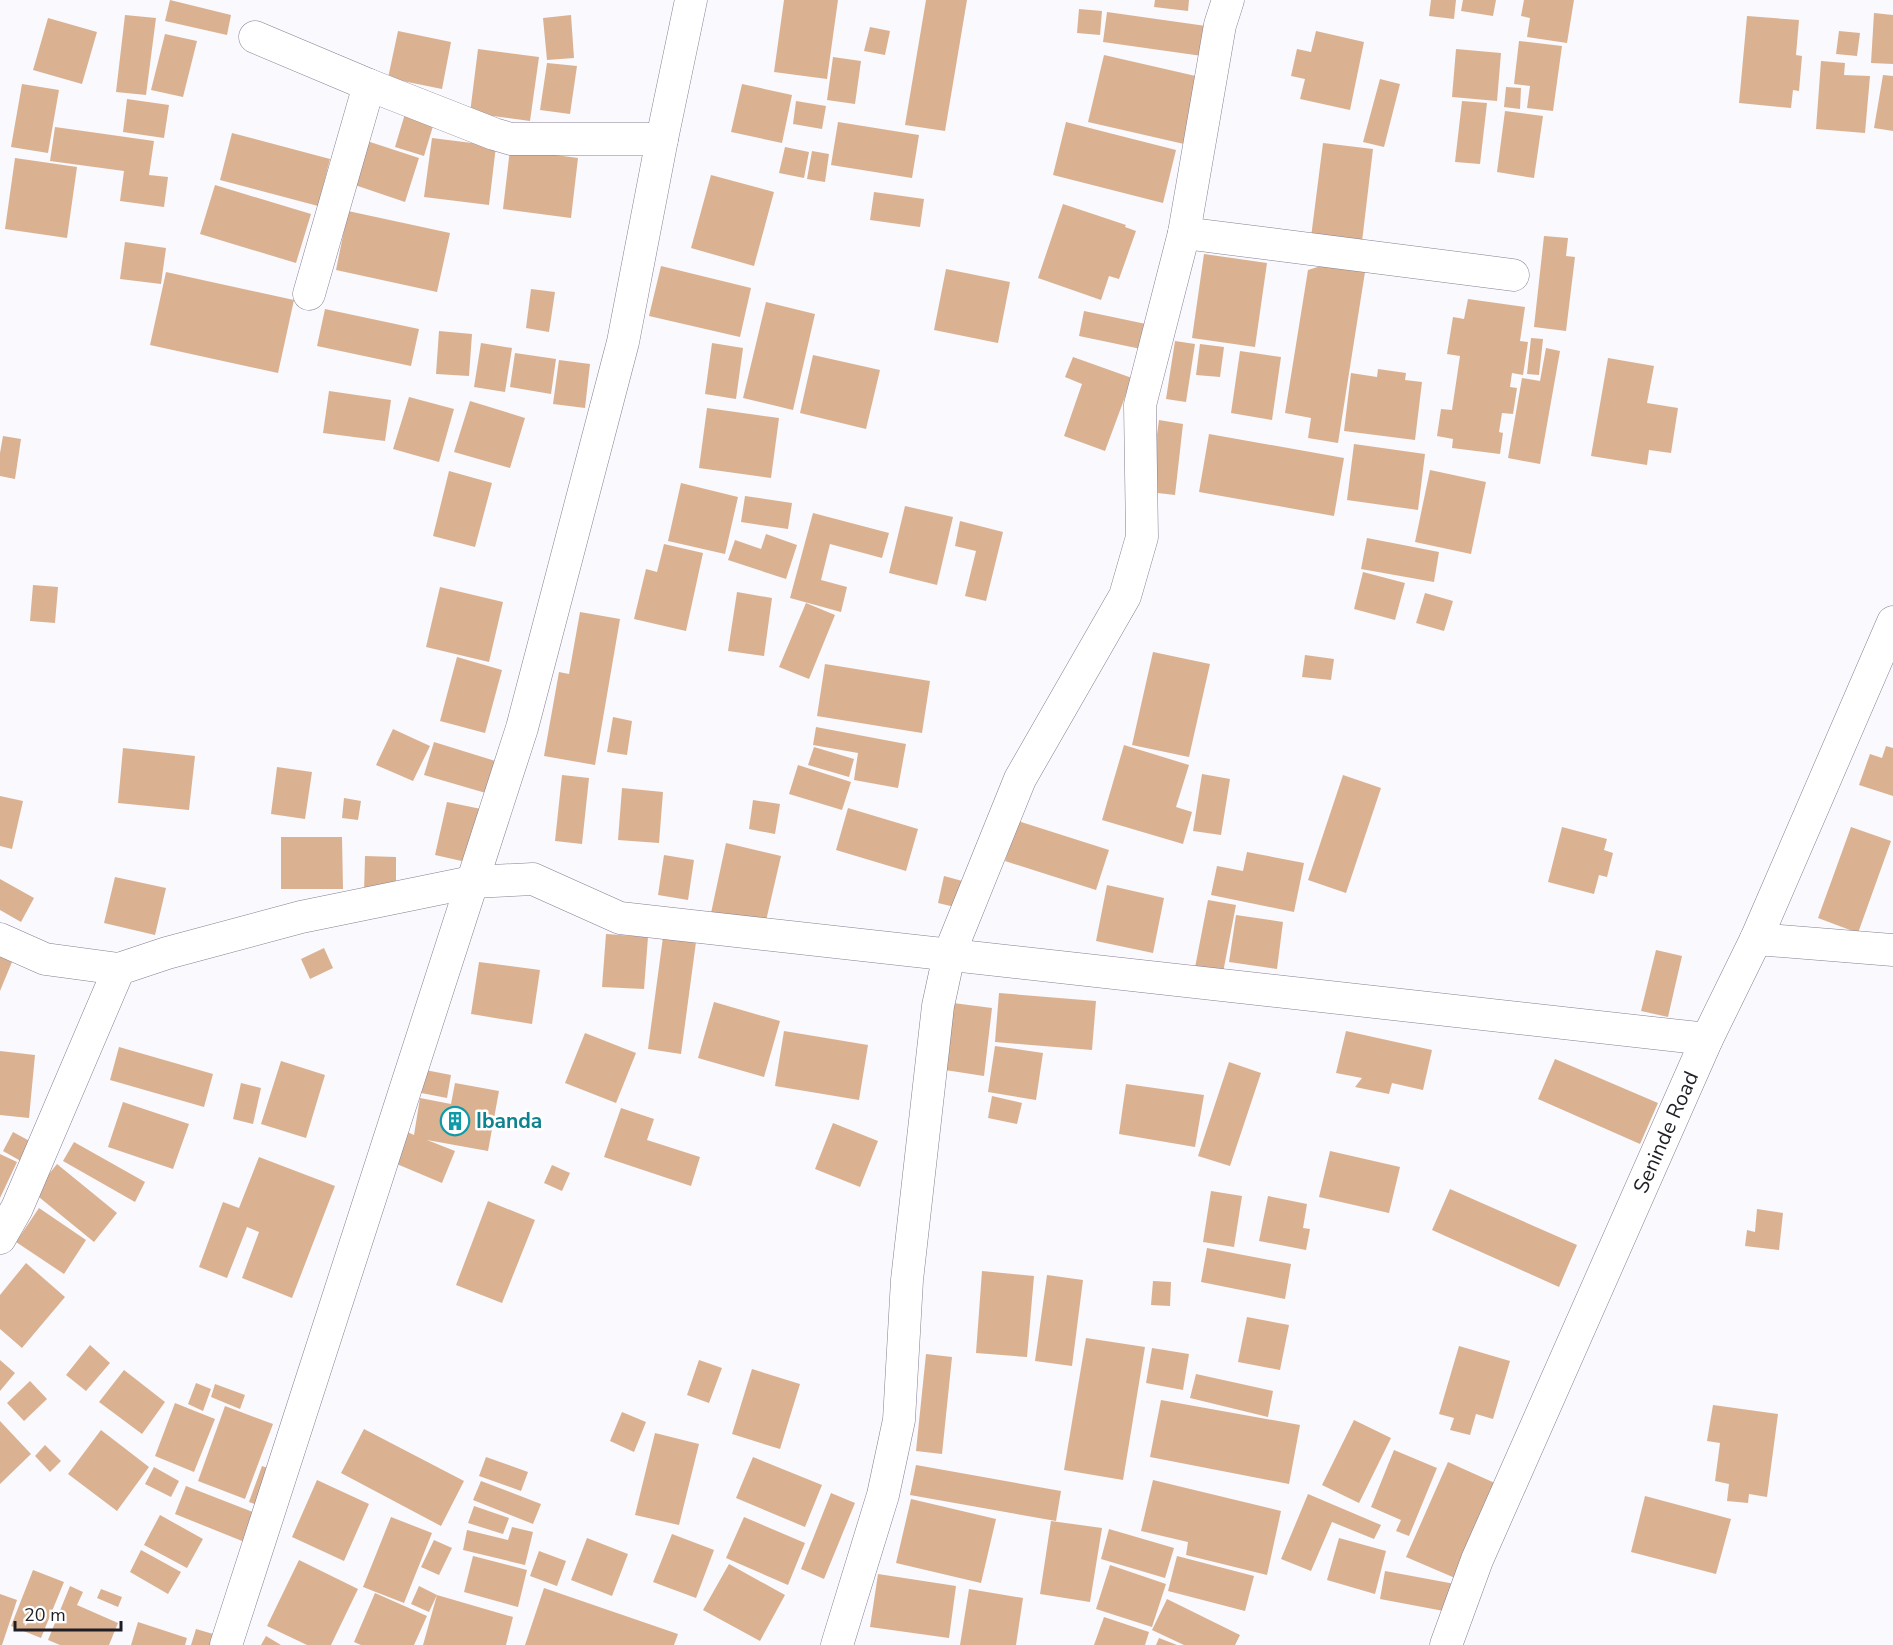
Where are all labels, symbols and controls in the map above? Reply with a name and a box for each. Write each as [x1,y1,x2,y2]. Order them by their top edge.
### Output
street label: Seninde Road [1627,1067,1705,1198]
building icon: Ibanda [439,1105,471,1137]
place label: Ibanda [476,1107,542,1135]
scale bar [15,1594,122,1632]
text: 20 m [24,1603,66,1627]

